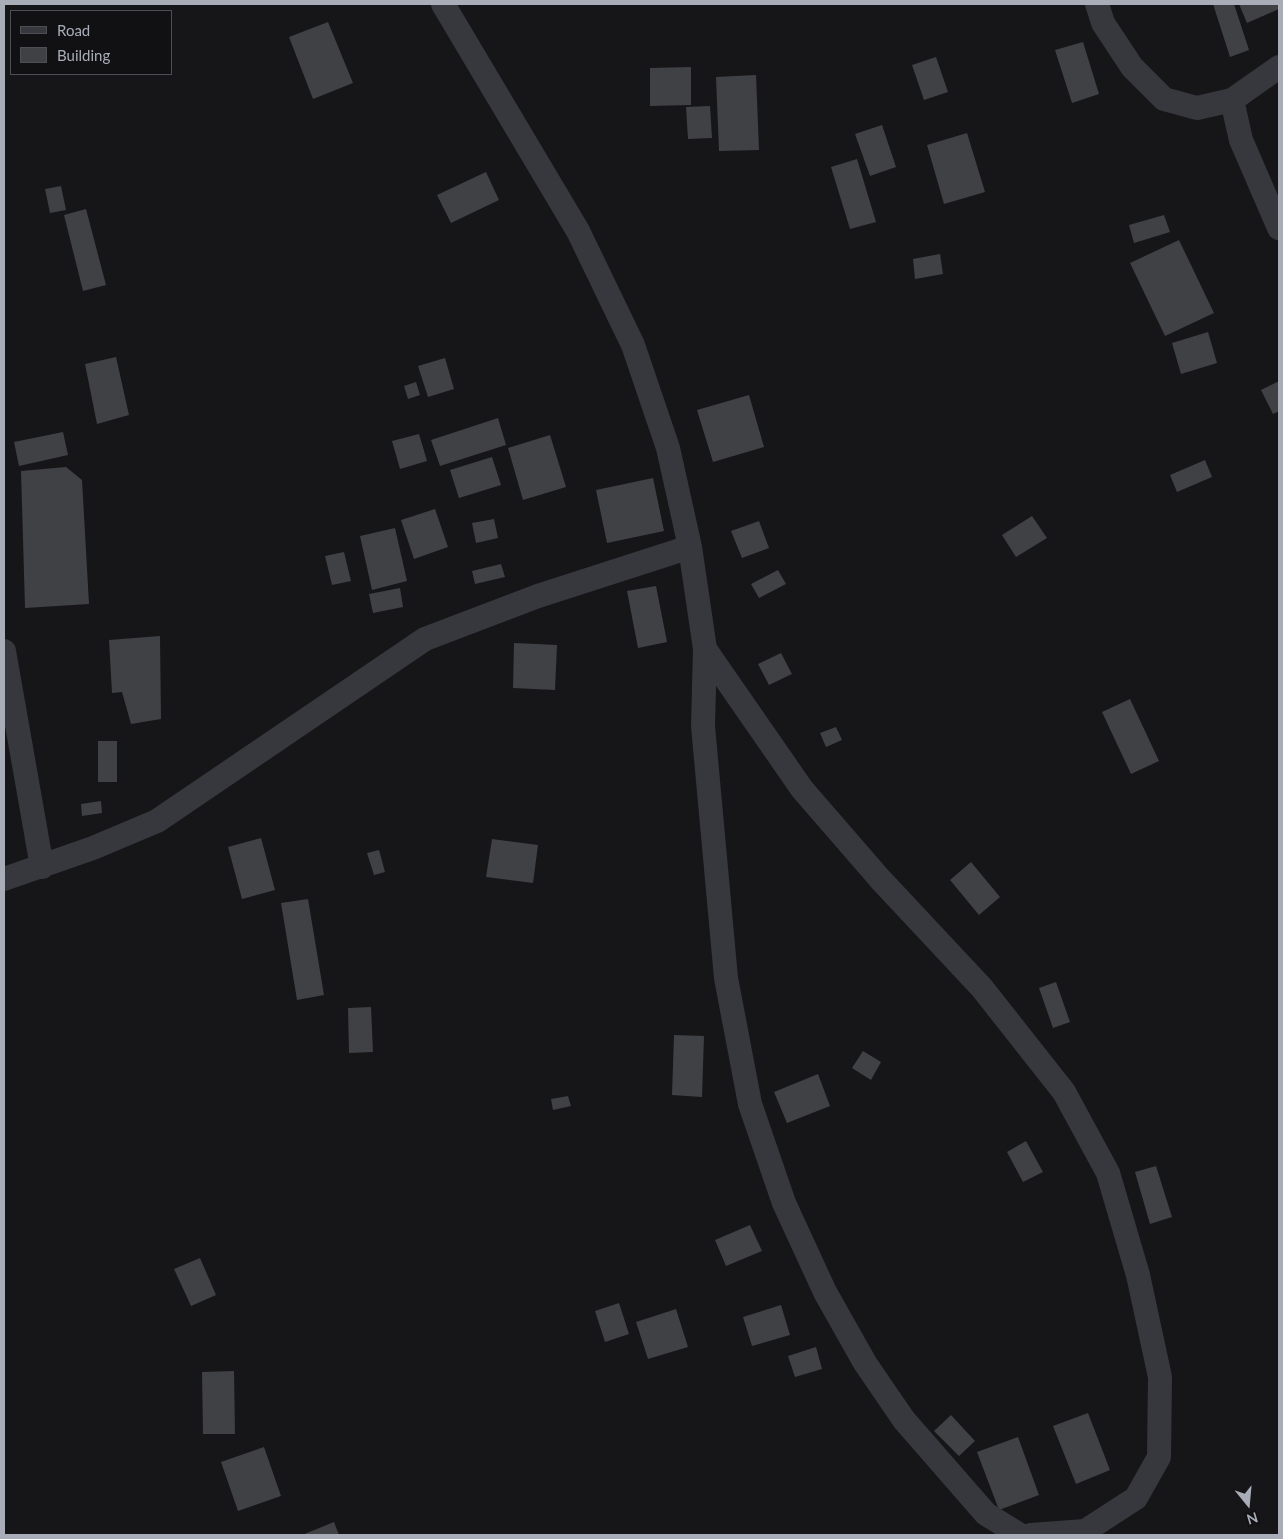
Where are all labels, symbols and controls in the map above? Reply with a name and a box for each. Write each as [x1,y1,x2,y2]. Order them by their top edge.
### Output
legend [10,10,172,75]
text: Road [57,21,90,39]
text: Building [57,46,110,64]
north arrow [1223,1479,1273,1529]
text: N [1245,1509,1260,1529]

